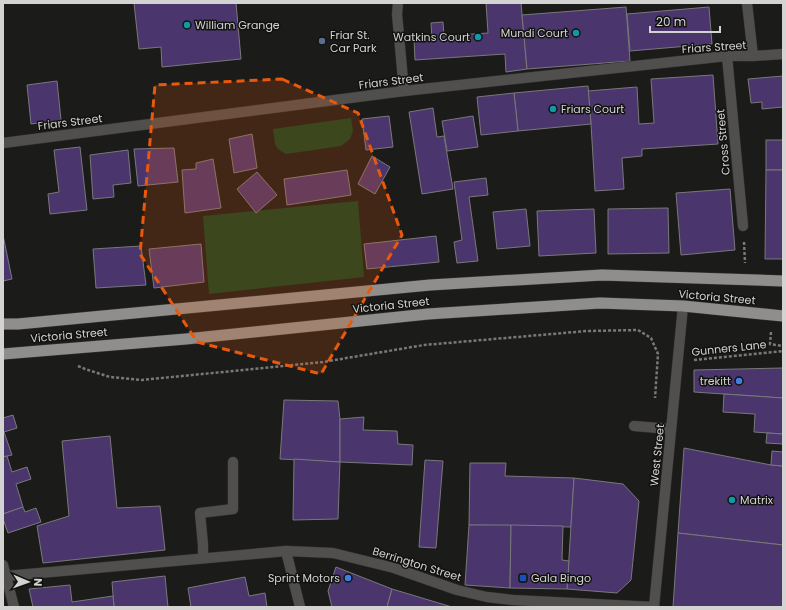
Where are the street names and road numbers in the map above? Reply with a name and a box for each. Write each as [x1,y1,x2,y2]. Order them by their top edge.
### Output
street label: Friars Street [681,37,747,57]
street label: Friars Street [358,69,424,93]
street label: Cross Street [712,108,734,176]
street label: Friars Street [37,110,103,134]
street label: Victoria Street [678,286,756,308]
street label: Victoria Street [352,293,430,317]
street label: Victoria Street [30,324,108,346]
street label: Gunners Lane [691,336,767,360]
street label: West Street [646,423,668,487]
street label: Berrington Street [371,543,463,585]

